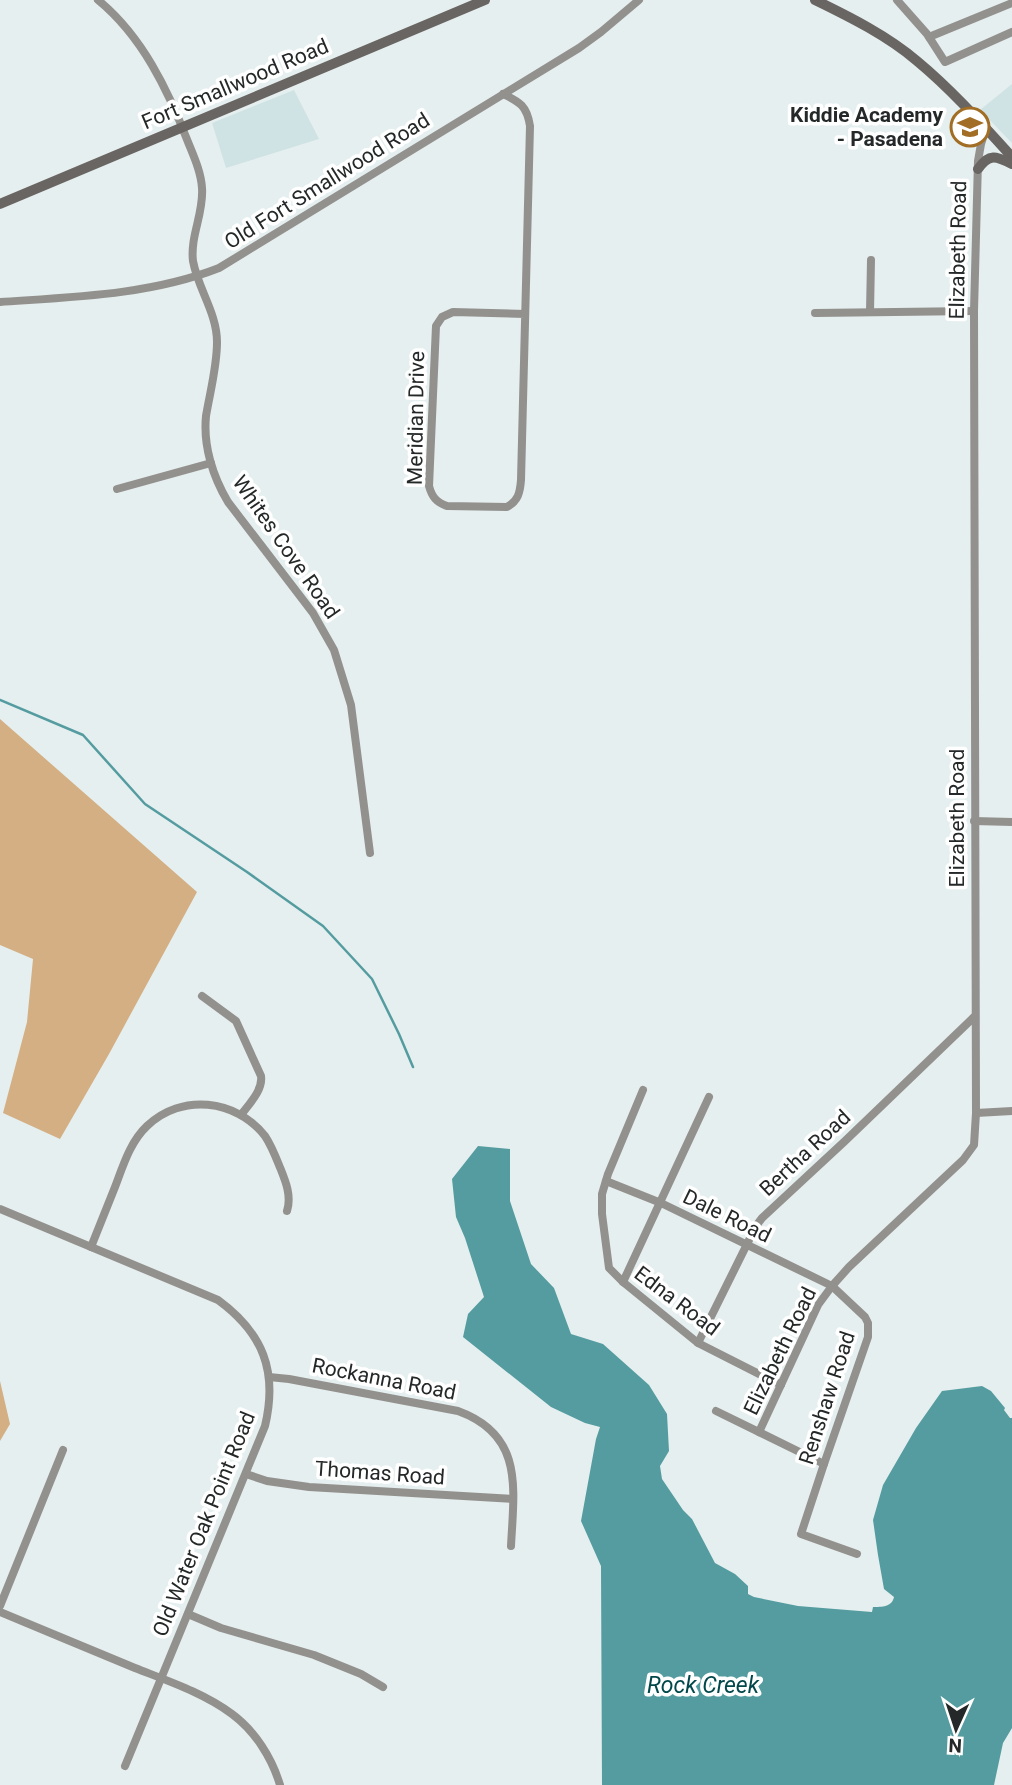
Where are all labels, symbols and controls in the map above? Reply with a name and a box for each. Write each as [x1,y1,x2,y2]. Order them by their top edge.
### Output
street label: Fort Smallwood Road [138,34,332,134]
place label: Kiddie Academy - Pasadena [790,103,943,151]
school or university icon: Kiddie Academy - Pasadena [949,106,991,148]
street label: Old Fort Smallwood Road [220,108,434,254]
street label: Elizabeth Road [945,180,971,320]
street label: Meridian Drive [403,351,429,485]
street label: Whites Cove Road [228,471,344,623]
street label: Elizabeth Road [945,749,969,887]
street label: Bertha Road [755,1105,855,1201]
street label: Dale Road [679,1184,775,1248]
street label: Edna Road [630,1261,724,1341]
street label: Elizabeth Road [739,1283,821,1419]
street label: Renshaw Road [794,1328,860,1468]
street label: Rockanna Road [310,1353,458,1405]
street label: Old Water Oak Point Road [148,1408,260,1640]
street label: Thomas Road [314,1456,446,1490]
water label: Rock Creek [647,1672,760,1699]
north arrow [921,1694,991,1764]
text: N [948,1734,962,1757]

